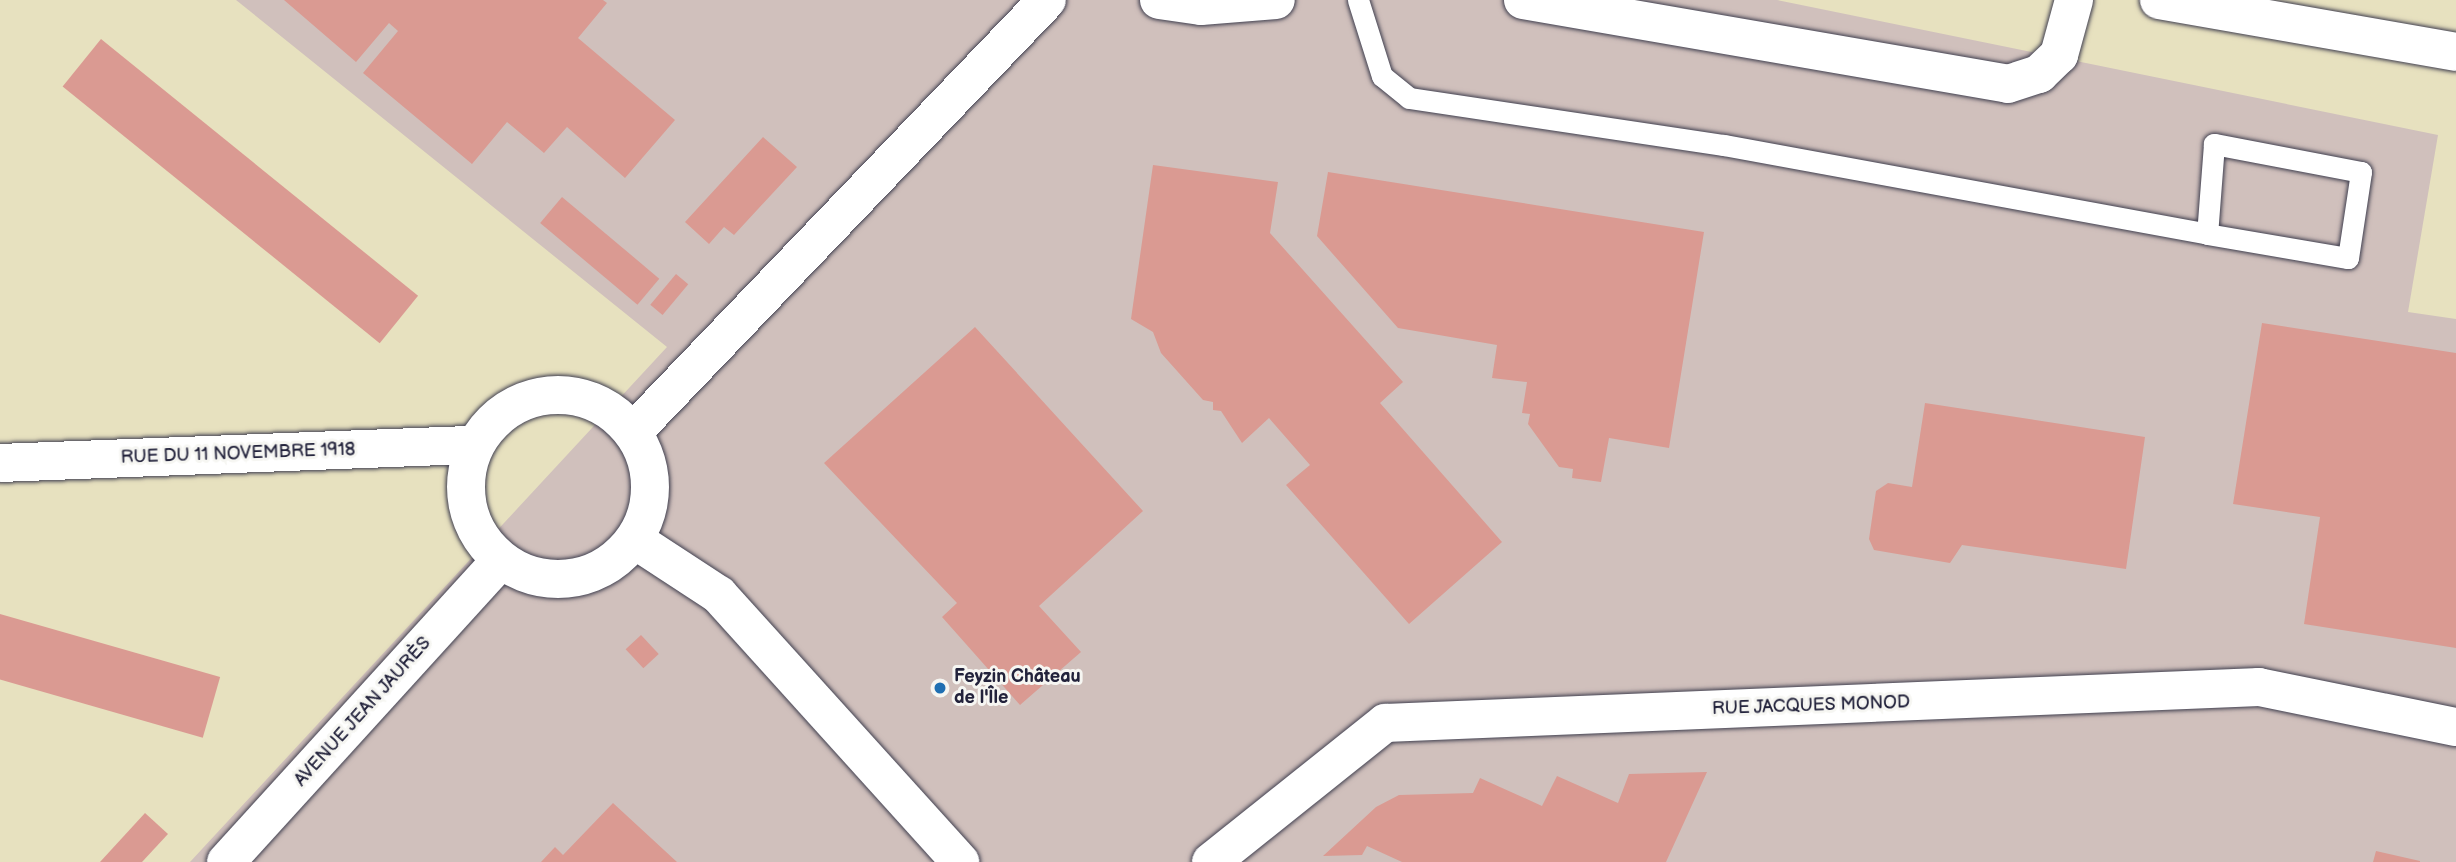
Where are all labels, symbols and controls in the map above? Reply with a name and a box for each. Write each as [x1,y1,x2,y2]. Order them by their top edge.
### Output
street label: RUE DU 11 NOVEMBRE 1918 [120,439,356,469]
street label: AVENUE JEAN JAURÈS [290,632,436,792]
place label: Feyzin Château de l'Île [954,667,1081,710]
marker: Feyzin Château de l'Île [932,680,948,696]
street label: RUE JACQUES MONOD [1711,692,1911,720]

